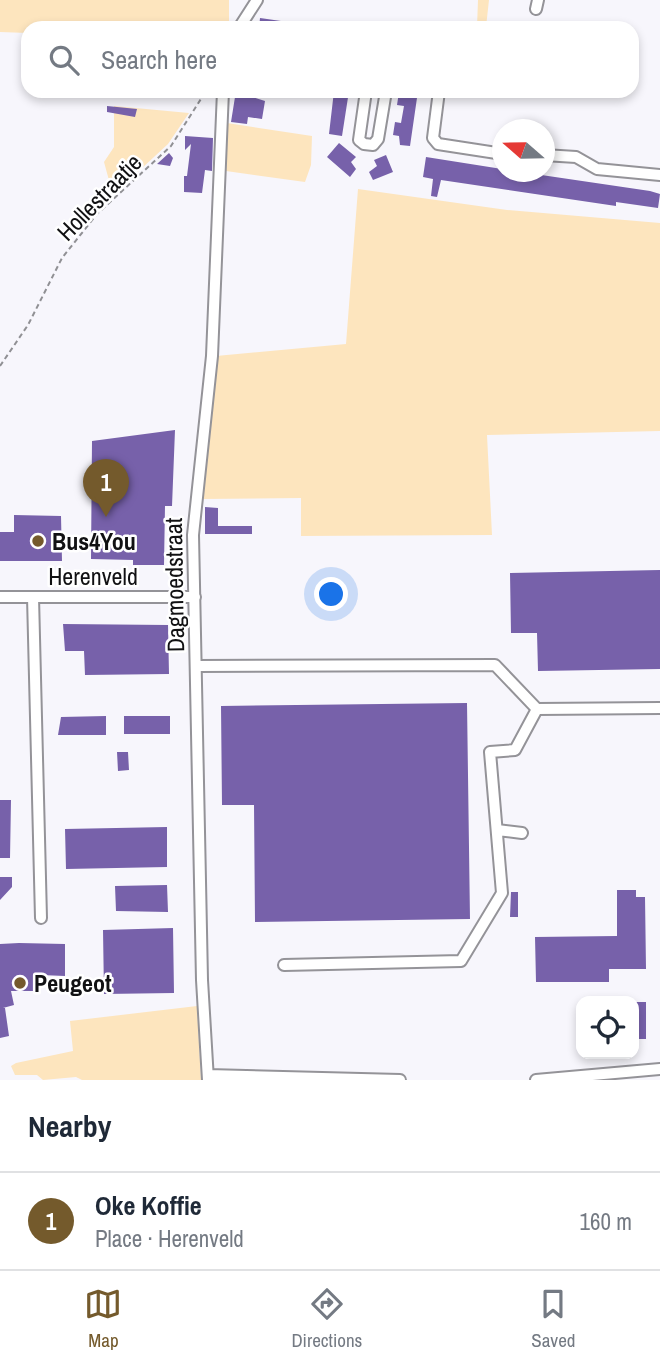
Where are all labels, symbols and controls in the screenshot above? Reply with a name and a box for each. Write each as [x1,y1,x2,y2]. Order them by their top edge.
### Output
search box [21,21,639,98]
icon: search [45,41,83,79]
text: Search here [101,42,217,77]
north arrow [492,119,555,182]
street label: Hollestraatje [50,147,148,247]
pin: 1 [83,459,129,517]
street label: Dagmoedstraat [157,517,191,653]
place label: Bus4You [52,525,136,557]
marker: Bus4You [30,533,46,549]
street label: Herenveld [48,560,138,592]
your location [314,577,348,611]
place label: Peugeot [34,967,112,999]
marker: Peugeot [12,975,28,991]
map controls [576,996,639,1059]
button: locate [576,996,639,1059]
text: Nearby [28,1106,111,1146]
text: Oke Koffie [95,1188,202,1223]
text: 1 [46,1206,56,1237]
text: 160 m [580,1206,632,1237]
text: Place · Herenveld [95,1223,244,1254]
tab: Map [84,1285,122,1353]
tab: Directions [291,1285,362,1353]
tab: Saved [531,1285,576,1353]

